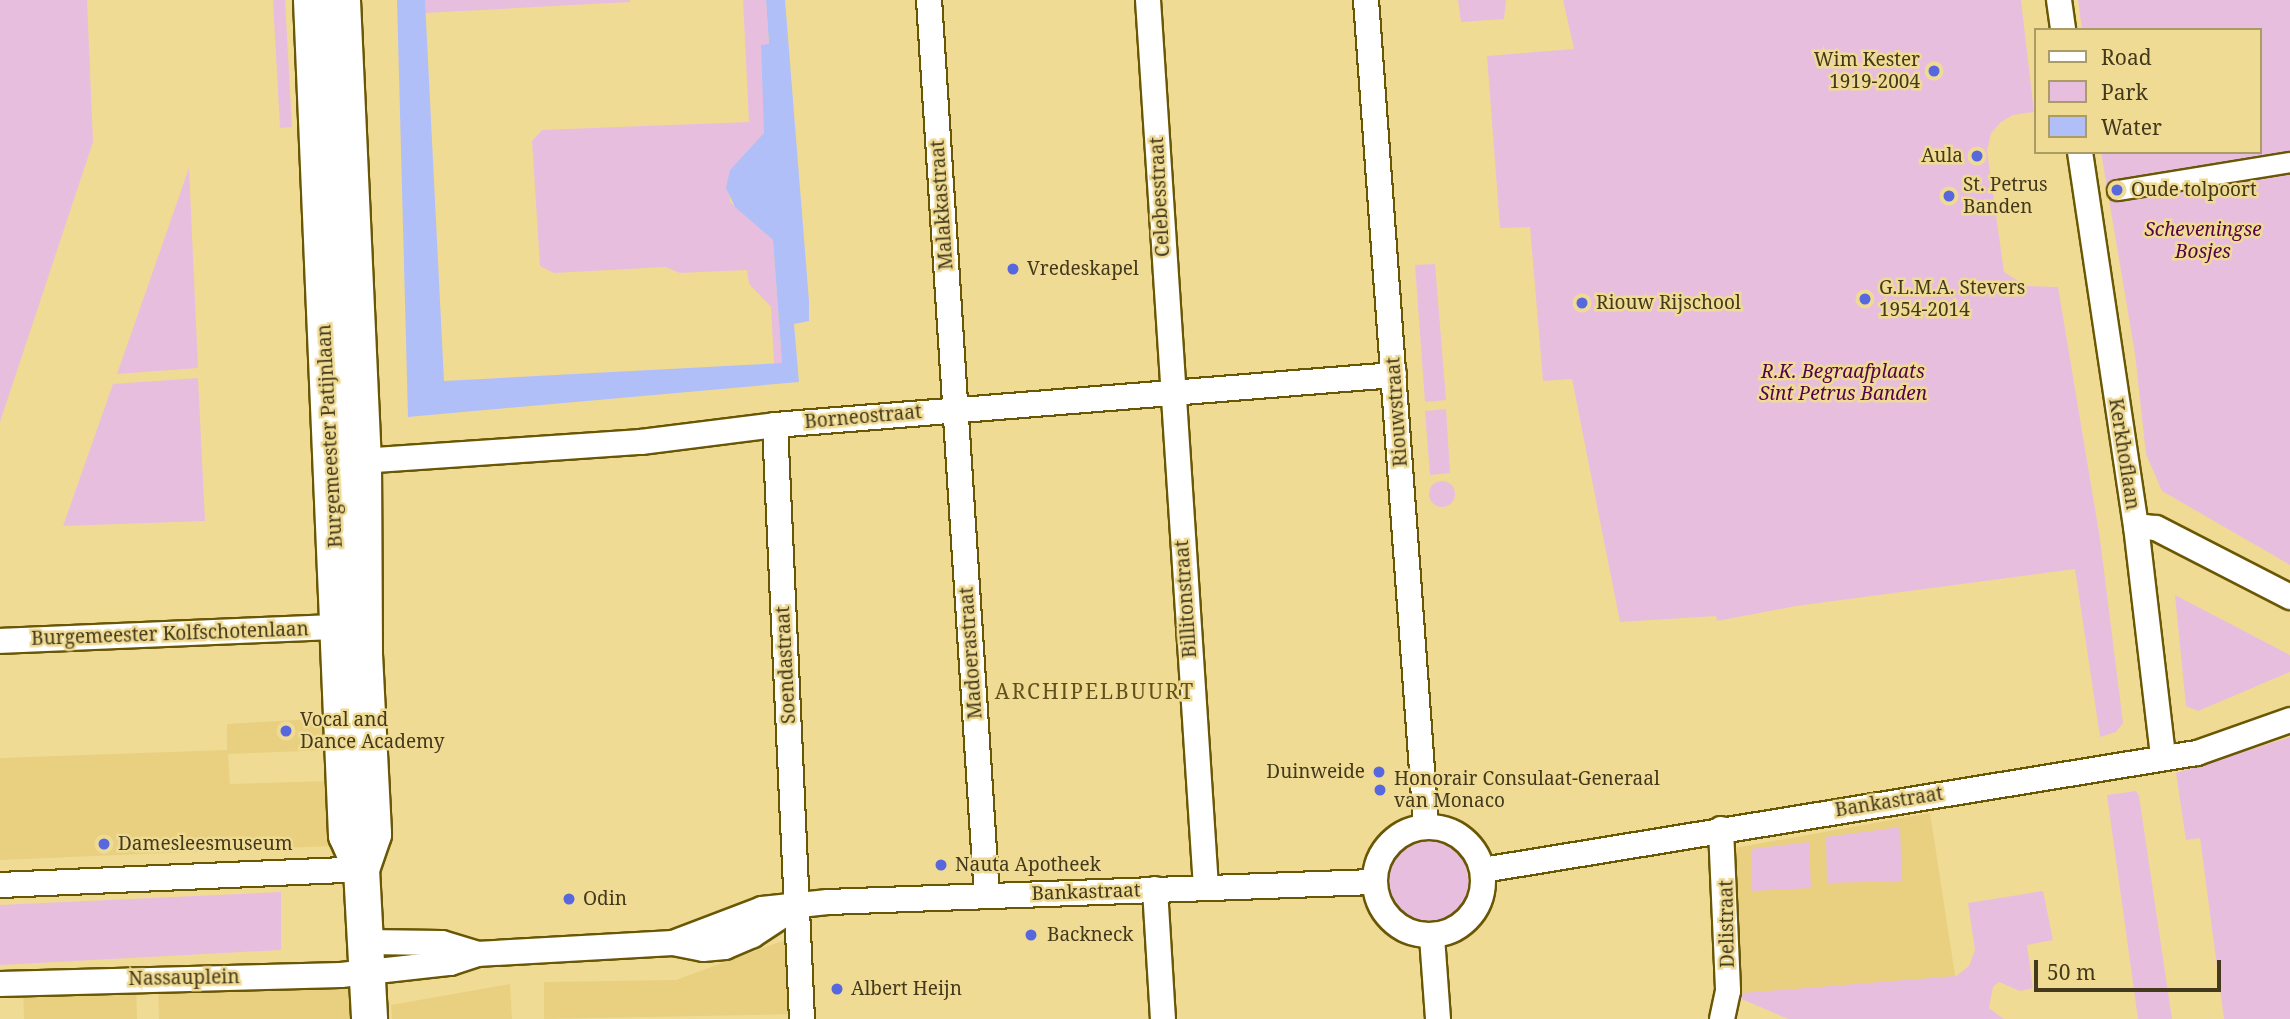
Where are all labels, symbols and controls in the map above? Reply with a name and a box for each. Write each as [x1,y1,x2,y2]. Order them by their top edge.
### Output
legend [2035,28,2262,154]
text: Road [2101,43,2152,71]
place label: Wim Kester 1919-2004 [1814,49,1920,93]
marker: Wim Kester 1919-2004 [1926,63,1942,79]
text: Park [2101,78,2148,106]
text: Water [2101,113,2162,141]
street label: Celebesstraat [1145,136,1175,258]
street label: Malakkastraat [926,139,958,271]
place label: Aula [1921,145,1963,167]
marker: Aula [1969,148,1985,164]
place label: St. Petrus Banden [1963,174,2048,218]
place label: Oude tolpoort [2131,179,2257,201]
marker: Oude tolpoort [2109,182,2125,198]
marker: St. Petrus Banden [1941,188,1957,204]
park label: Scheveningse Bosjes [2144,219,2262,263]
place label: Vredeskapel [1027,258,1139,280]
marker: Vredeskapel [1005,261,1021,277]
place label: G.L.M.A. Stevers 1954-2014 [1879,277,2025,321]
marker: G.L.M.A. Stevers 1954-2014 [1857,291,1873,307]
place label: Riouw Rijschool [1596,292,1741,314]
marker: Riouw Rijschool [1574,295,1590,311]
street label: Burgemeester Patijnlaan [313,324,347,548]
street label: Riouwstraat [1382,356,1412,468]
park label: R.K. Begraafplaats Sint Petrus Banden [1759,361,1927,405]
street label: Kerkhoflaan [2104,397,2144,511]
street label: Borneostraat [803,401,923,433]
street label: Billitonstraat [1171,539,1201,659]
street label: Madoerastraat [955,586,987,720]
street label: Soendastraat [772,605,800,725]
street label: Burgemeester Kolfschotenlaan [31,618,309,650]
district label: ARCHIPELBUURT [996,678,1194,704]
place label: Vocal and Dance Academy [300,709,444,753]
marker: Vocal and Dance Academy [278,723,294,739]
place label: Duinweide [1266,761,1365,783]
marker: Duinweide [1371,764,1387,780]
place label: Honorair Consulaat-Generaal van Monaco [1394,768,1660,812]
marker: Honorair Consulaat-Generaal van Monaco [1372,782,1388,798]
street label: Bankastraat [1833,782,1945,822]
place label: Damesleesmuseum [118,833,293,855]
marker: Damesleesmuseum [96,836,112,852]
place label: Nauta Apotheek [955,854,1101,876]
marker: Nauta Apotheek [933,857,949,873]
street label: Bankastraat [1031,879,1141,905]
street label: Delistraat [1715,880,1739,968]
place label: Odin [583,888,627,910]
marker: Odin [561,891,577,907]
place label: Backneck [1047,924,1133,946]
marker: Backneck [1021,925,1041,945]
scale bar [2038,946,2225,990]
text: 50 m [2047,958,2096,986]
street label: Nassauplein [128,966,240,990]
place label: Albert Heijn [851,978,962,1000]
marker: Albert Heijn [829,981,845,997]

